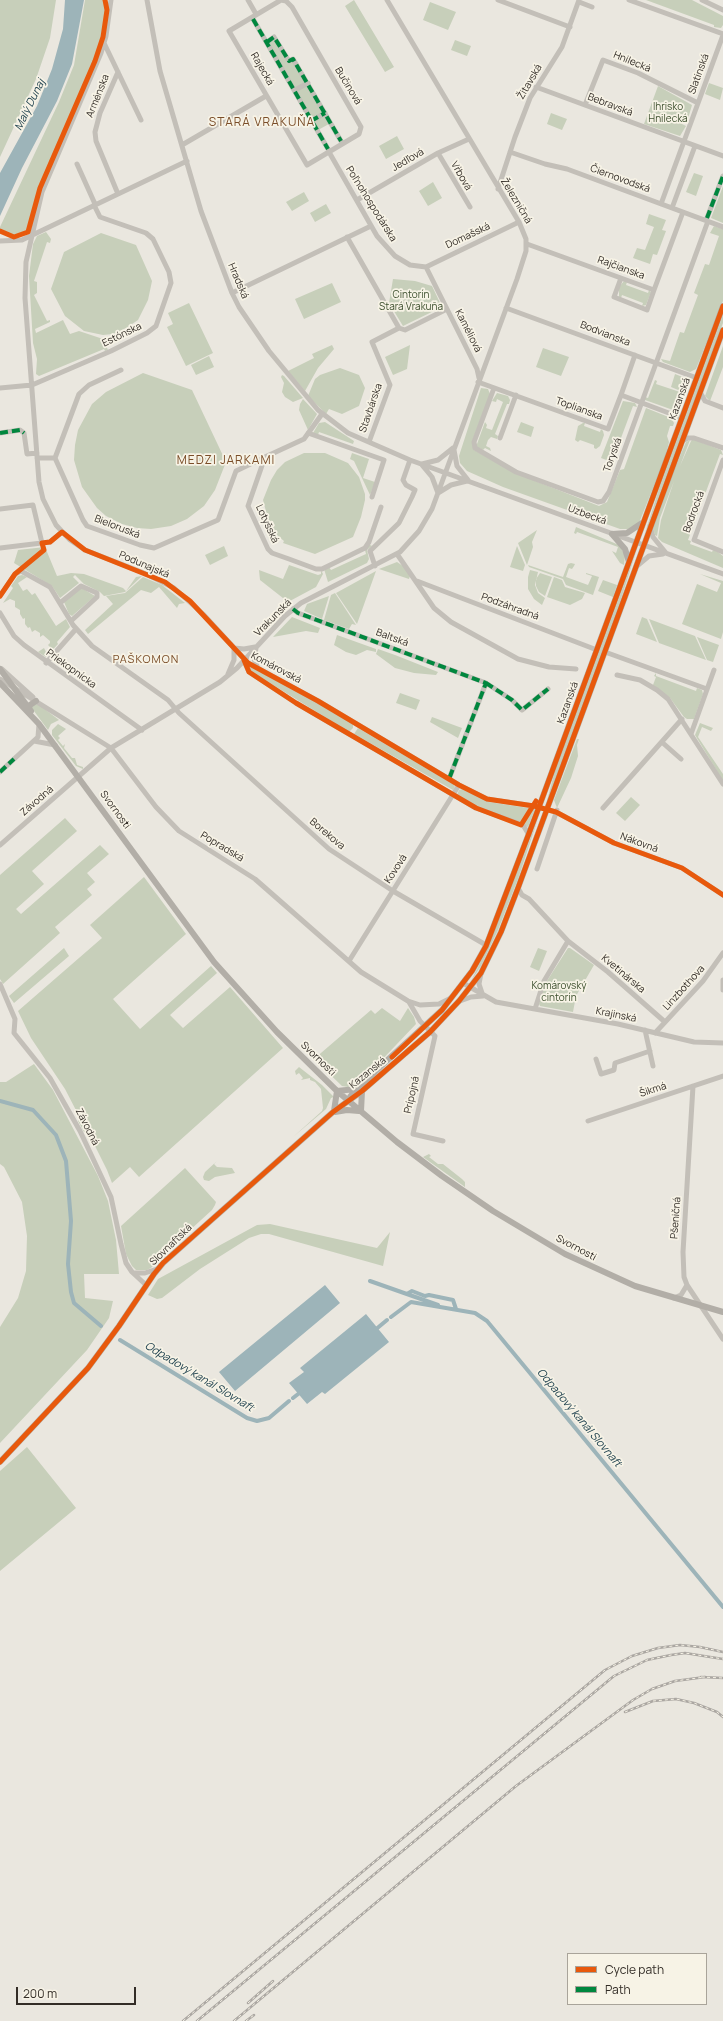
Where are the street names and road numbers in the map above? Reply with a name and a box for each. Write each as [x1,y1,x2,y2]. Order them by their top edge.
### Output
street label: Hnilecká [612,49,652,75]
street label: Rajecká [248,50,276,88]
street label: Slatinská [686,52,712,96]
street label: Žitavská [515,62,545,102]
street label: Bučinová [332,65,364,107]
street label: Arménska [84,73,112,119]
street label: Bebravská [586,91,634,119]
street label: Jedľová [390,146,426,174]
street label: Vŕbová [448,159,474,193]
street label: Čiernovodská [588,163,652,195]
street label: Poľnohospodárska [343,164,399,244]
street label: Železničná [498,176,534,226]
street label: Domašská [444,220,492,252]
street label: Rajčianska [596,254,646,282]
street label: Hradská [225,261,251,301]
street label: Kaméliová [452,308,484,354]
street label: Bodvianska [578,319,632,349]
street label: Estónska [100,320,144,350]
street label: Kazanská [667,376,693,422]
street label: Stavbárska [357,382,385,434]
street label: Toplianska [554,395,604,423]
street label: Toryská [601,436,625,474]
street label: Bodrocká [681,490,707,534]
street label: Uzbecká [566,502,608,528]
street label: Lotyšská [253,503,281,545]
street label: Bieloruská [93,513,141,541]
street label: Podunajská [117,549,171,581]
street label: Podzáhradná [479,591,541,623]
street label: Vrakunská [252,597,294,639]
street label: Baltská [374,627,410,649]
street label: Priekopnícka [44,647,98,691]
street label: Komárovská [249,650,303,686]
street label: Kazanská [555,680,581,726]
street label: Závodná [18,783,56,819]
street label: Svornosti [97,789,133,831]
street label: Borekova [307,816,347,852]
street label: Popradská [198,829,246,865]
street label: Nákovná [618,831,660,855]
street label: Kovová [382,852,410,886]
street label: Kvetinárska [599,952,647,996]
street label: Linzbothova [661,963,707,1013]
street label: Krajinská [595,1005,637,1025]
street label: Svornosti [298,1039,338,1079]
street label: Kazanská [347,1055,389,1091]
street label: Prípojná [402,1075,422,1115]
street label: Šikmá [638,1080,668,1100]
street label: Závodná [73,1107,101,1147]
street label: Pšeničná [669,1196,683,1240]
street label: Slovnaftská [147,1222,195,1268]
street label: Svornosti [554,1232,598,1264]

